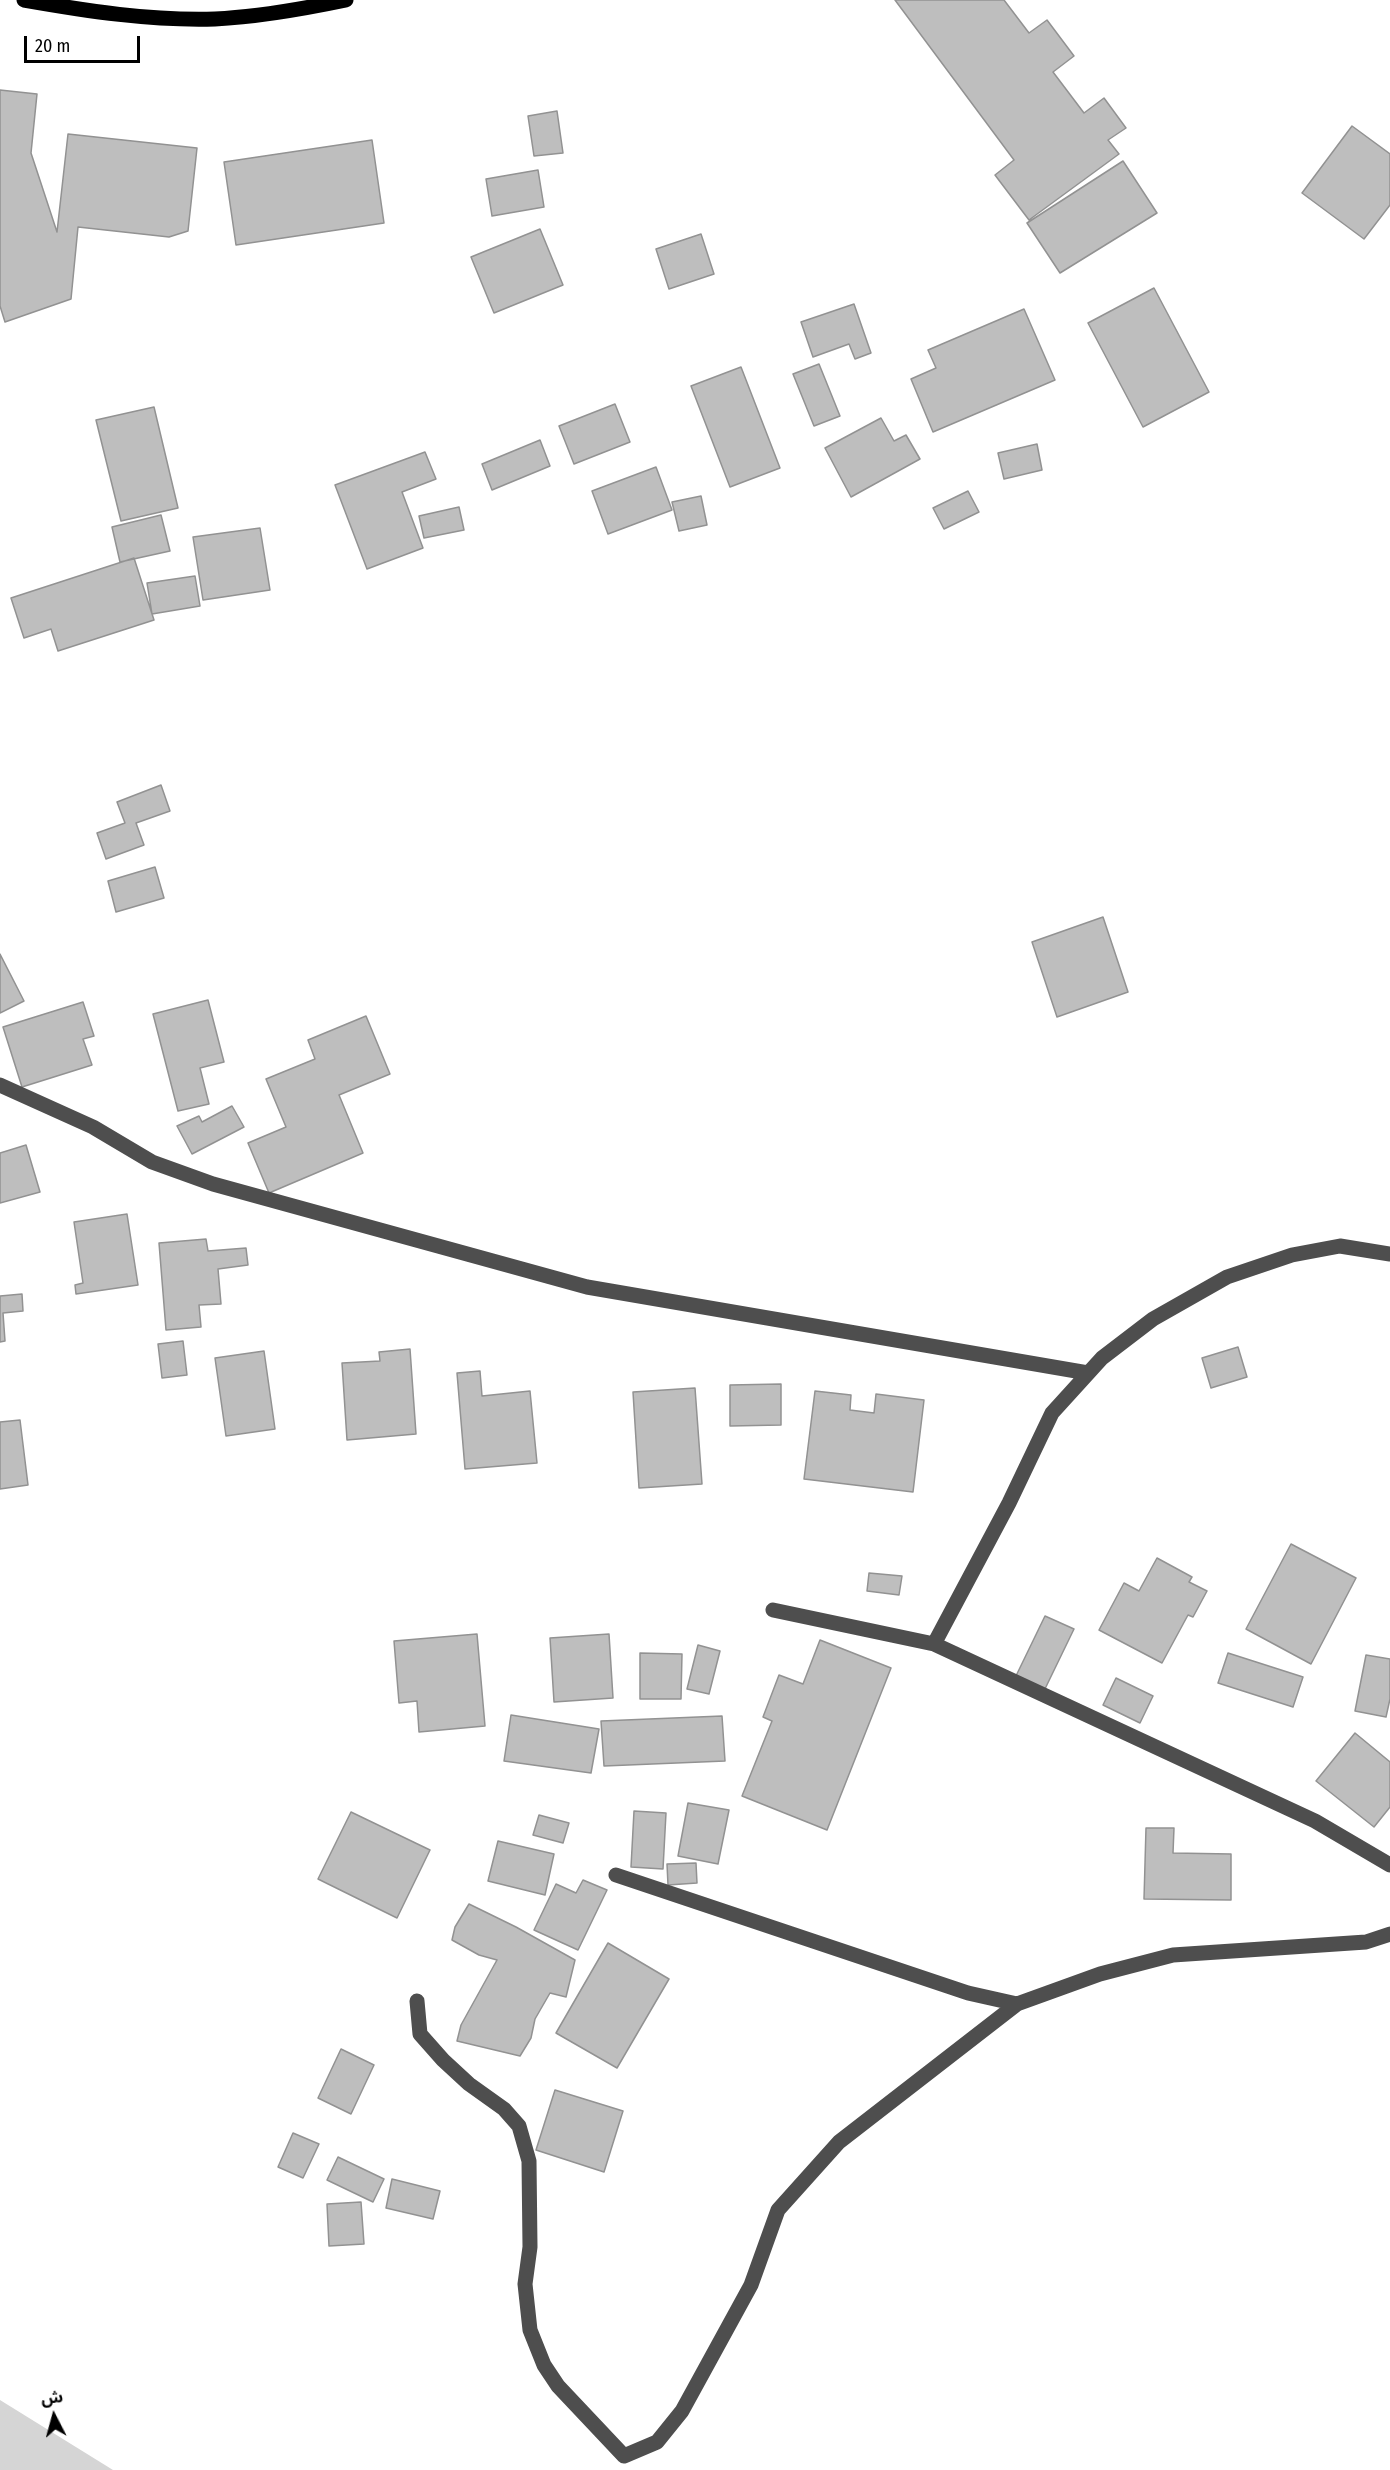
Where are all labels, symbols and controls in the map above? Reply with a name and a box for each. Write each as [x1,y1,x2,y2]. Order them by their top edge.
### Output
scale bar [27,24,142,62]
text: 20 m [35,35,70,57]
north arrow [24,2386,84,2446]
text: ش [40,2387,64,2408]

